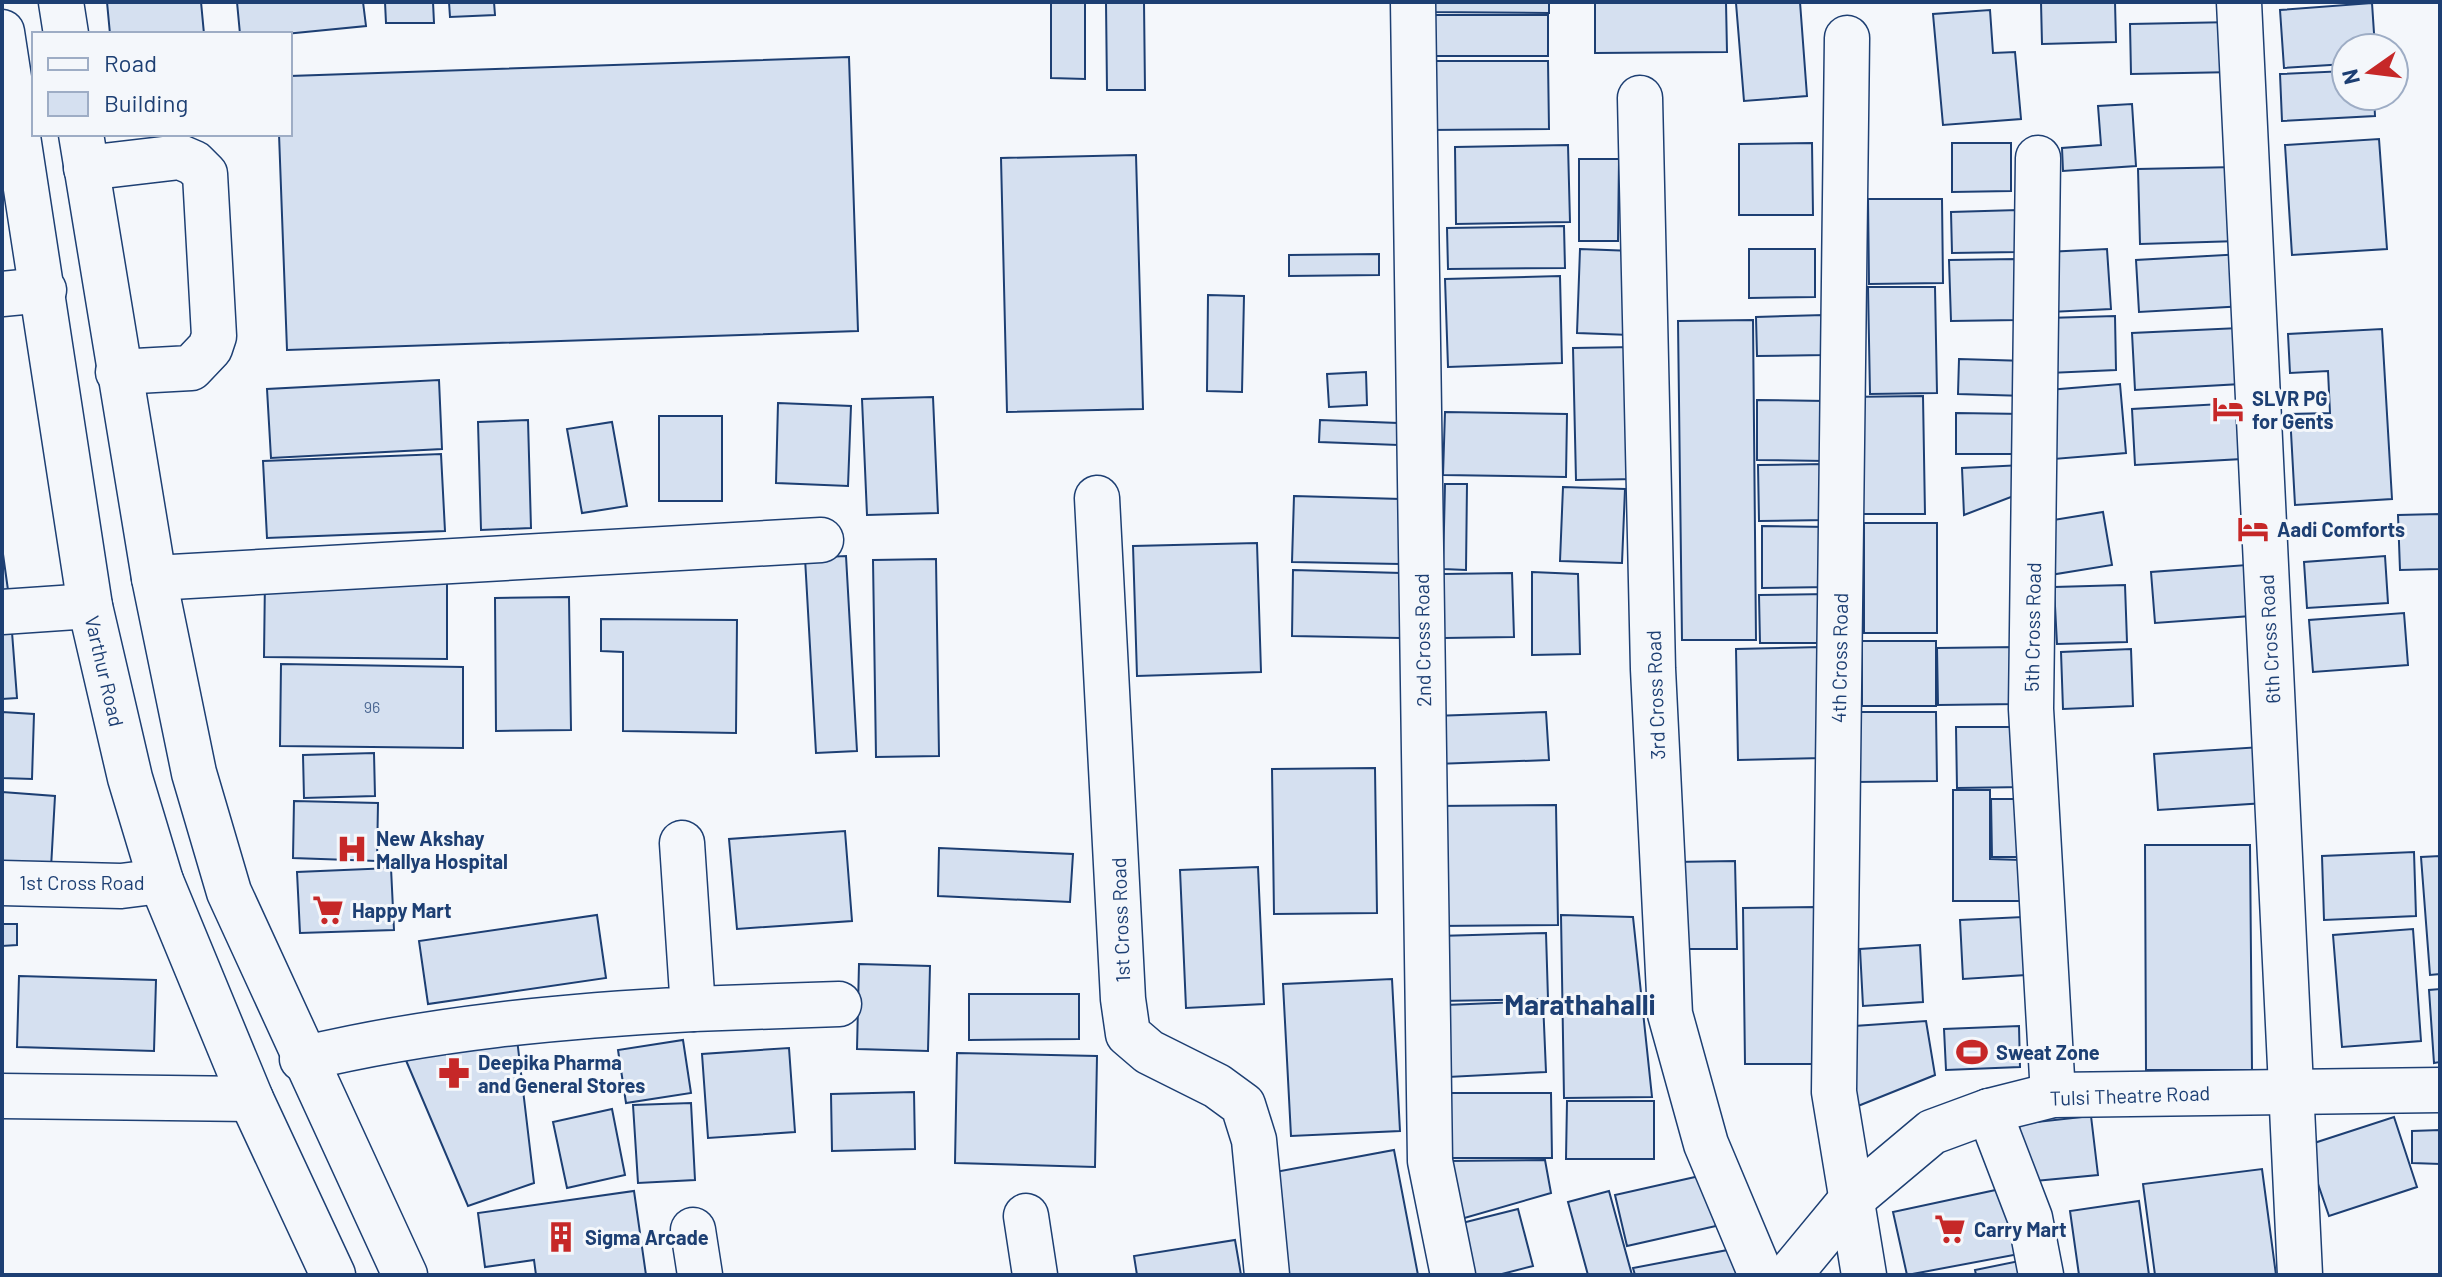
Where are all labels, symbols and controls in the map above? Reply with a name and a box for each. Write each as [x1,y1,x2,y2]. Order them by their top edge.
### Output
legend [32,32,292,136]
north arrow [2330,32,2410,112]
text: Road [104,48,157,77]
text: N [2335,67,2364,87]
text: Building [104,88,188,117]
place label: SLVR PG for Gents [2252,386,2334,433]
hotel icon: SLVR PG for Gents [2211,392,2245,426]
hotel icon: Aadi Comforts [2236,512,2270,546]
place label: Aadi Comforts [2277,517,2405,541]
street label: 5th Cross Road [2019,562,2045,692]
street label: 2nd Cross Road [1409,573,1435,707]
street label: 6th Cross Road [2254,574,2284,704]
street label: 4th Cross Road [1826,593,1852,723]
street label: Varthur Road [81,613,129,729]
street label: 3rd Cross Road [1641,630,1669,760]
house number: 96 [364,697,380,716]
place label: New Akshay Mallya Hospital [376,826,508,873]
hospital icon: New Akshay Mallya Hospital [335,832,369,866]
street label: 1st Cross Road [1106,857,1134,983]
street label: 1st Cross Road [19,870,145,894]
supermarket icon: Happy Mart [311,893,345,927]
place label: Happy Mart [352,898,452,922]
district label: Marathahalli [1504,987,1656,1021]
sports icon: Sweat Zone [1955,1035,1989,1069]
place label: Sweat Zone [1996,1040,2100,1064]
place label: Deepika Pharma and General Stores [478,1050,645,1097]
pharmacy icon: Deepika Pharma and General Stores [437,1056,471,1090]
street label: Tulsi Theatre Road [2049,1080,2211,1110]
supermarket icon: Carry Mart [1933,1212,1967,1246]
place label: Carry Mart [1974,1217,2067,1241]
building icon: Sigma Arcade [544,1220,578,1254]
place label: Sigma Arcade [585,1225,709,1249]

